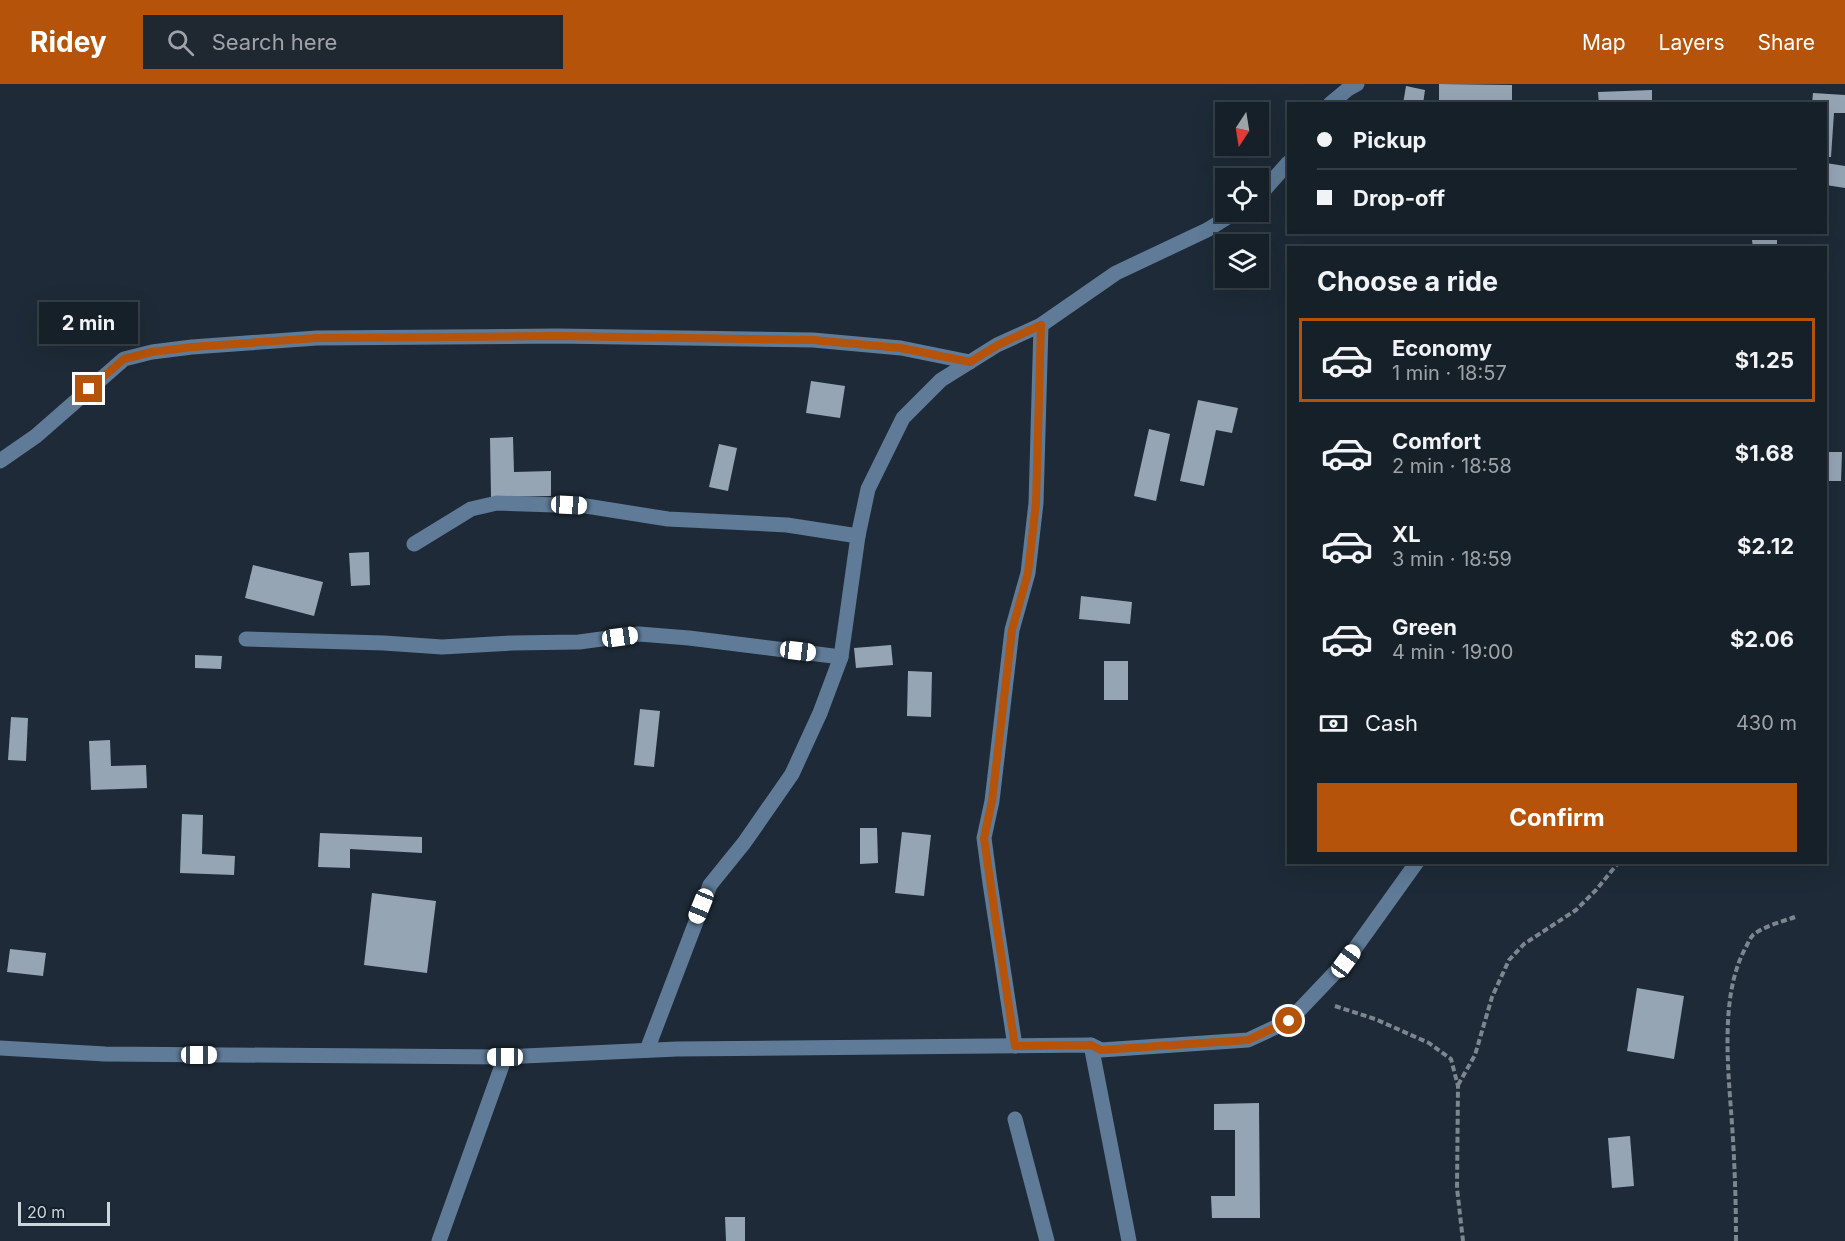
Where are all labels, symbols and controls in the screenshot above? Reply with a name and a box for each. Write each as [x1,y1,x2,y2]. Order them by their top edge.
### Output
search box [143,15,563,69]
text: Ridey [30,25,107,59]
icon: search [164,26,197,59]
text: Search here [212,29,337,55]
text: Map [1582,30,1626,55]
text: Layers [1659,30,1725,55]
text: Share [1758,30,1815,55]
north arrow [1215,102,1269,156]
map controls [1215,102,1269,288]
text: Pickup [1353,127,1427,153]
button: locate [1215,168,1269,222]
text: Drop-off [1353,185,1445,211]
button: layers [1215,234,1269,288]
text: Choose a ride [1317,265,1498,298]
callout: 2 min [40,302,138,344]
text: 2 min [62,311,115,335]
icon: car [1320,333,1374,387]
text: Economy [1392,335,1492,361]
text: $1.25 [1735,347,1794,373]
text: 1 min · 18:57 [1392,361,1507,385]
route end [75,375,102,402]
icon: car [1320,426,1374,480]
text: Comfort [1392,428,1481,454]
text: $1.68 [1735,440,1794,466]
text: 2 min · 18:58 [1392,454,1512,478]
car [551,495,587,515]
icon: car [1320,519,1374,573]
text: XL [1392,521,1421,547]
text: $2.12 [1737,533,1794,559]
text: 3 min · 18:59 [1392,547,1512,571]
icon: car [1320,612,1374,666]
text: Green [1392,614,1457,640]
car [601,626,639,648]
text: $2.06 [1730,626,1794,652]
car [779,640,817,662]
text: 4 min · 19:00 [1392,640,1513,664]
icon: cash [1317,707,1350,740]
text: Cash [1365,710,1418,736]
text: 430 m [1736,711,1797,735]
button: Confirm [1317,783,1797,852]
car [686,886,716,926]
car [1328,941,1364,981]
route start [1275,1007,1302,1034]
car [181,1046,217,1064]
car [487,1048,523,1066]
scale bar [18,1199,110,1226]
text: 20 m [27,1202,65,1222]

